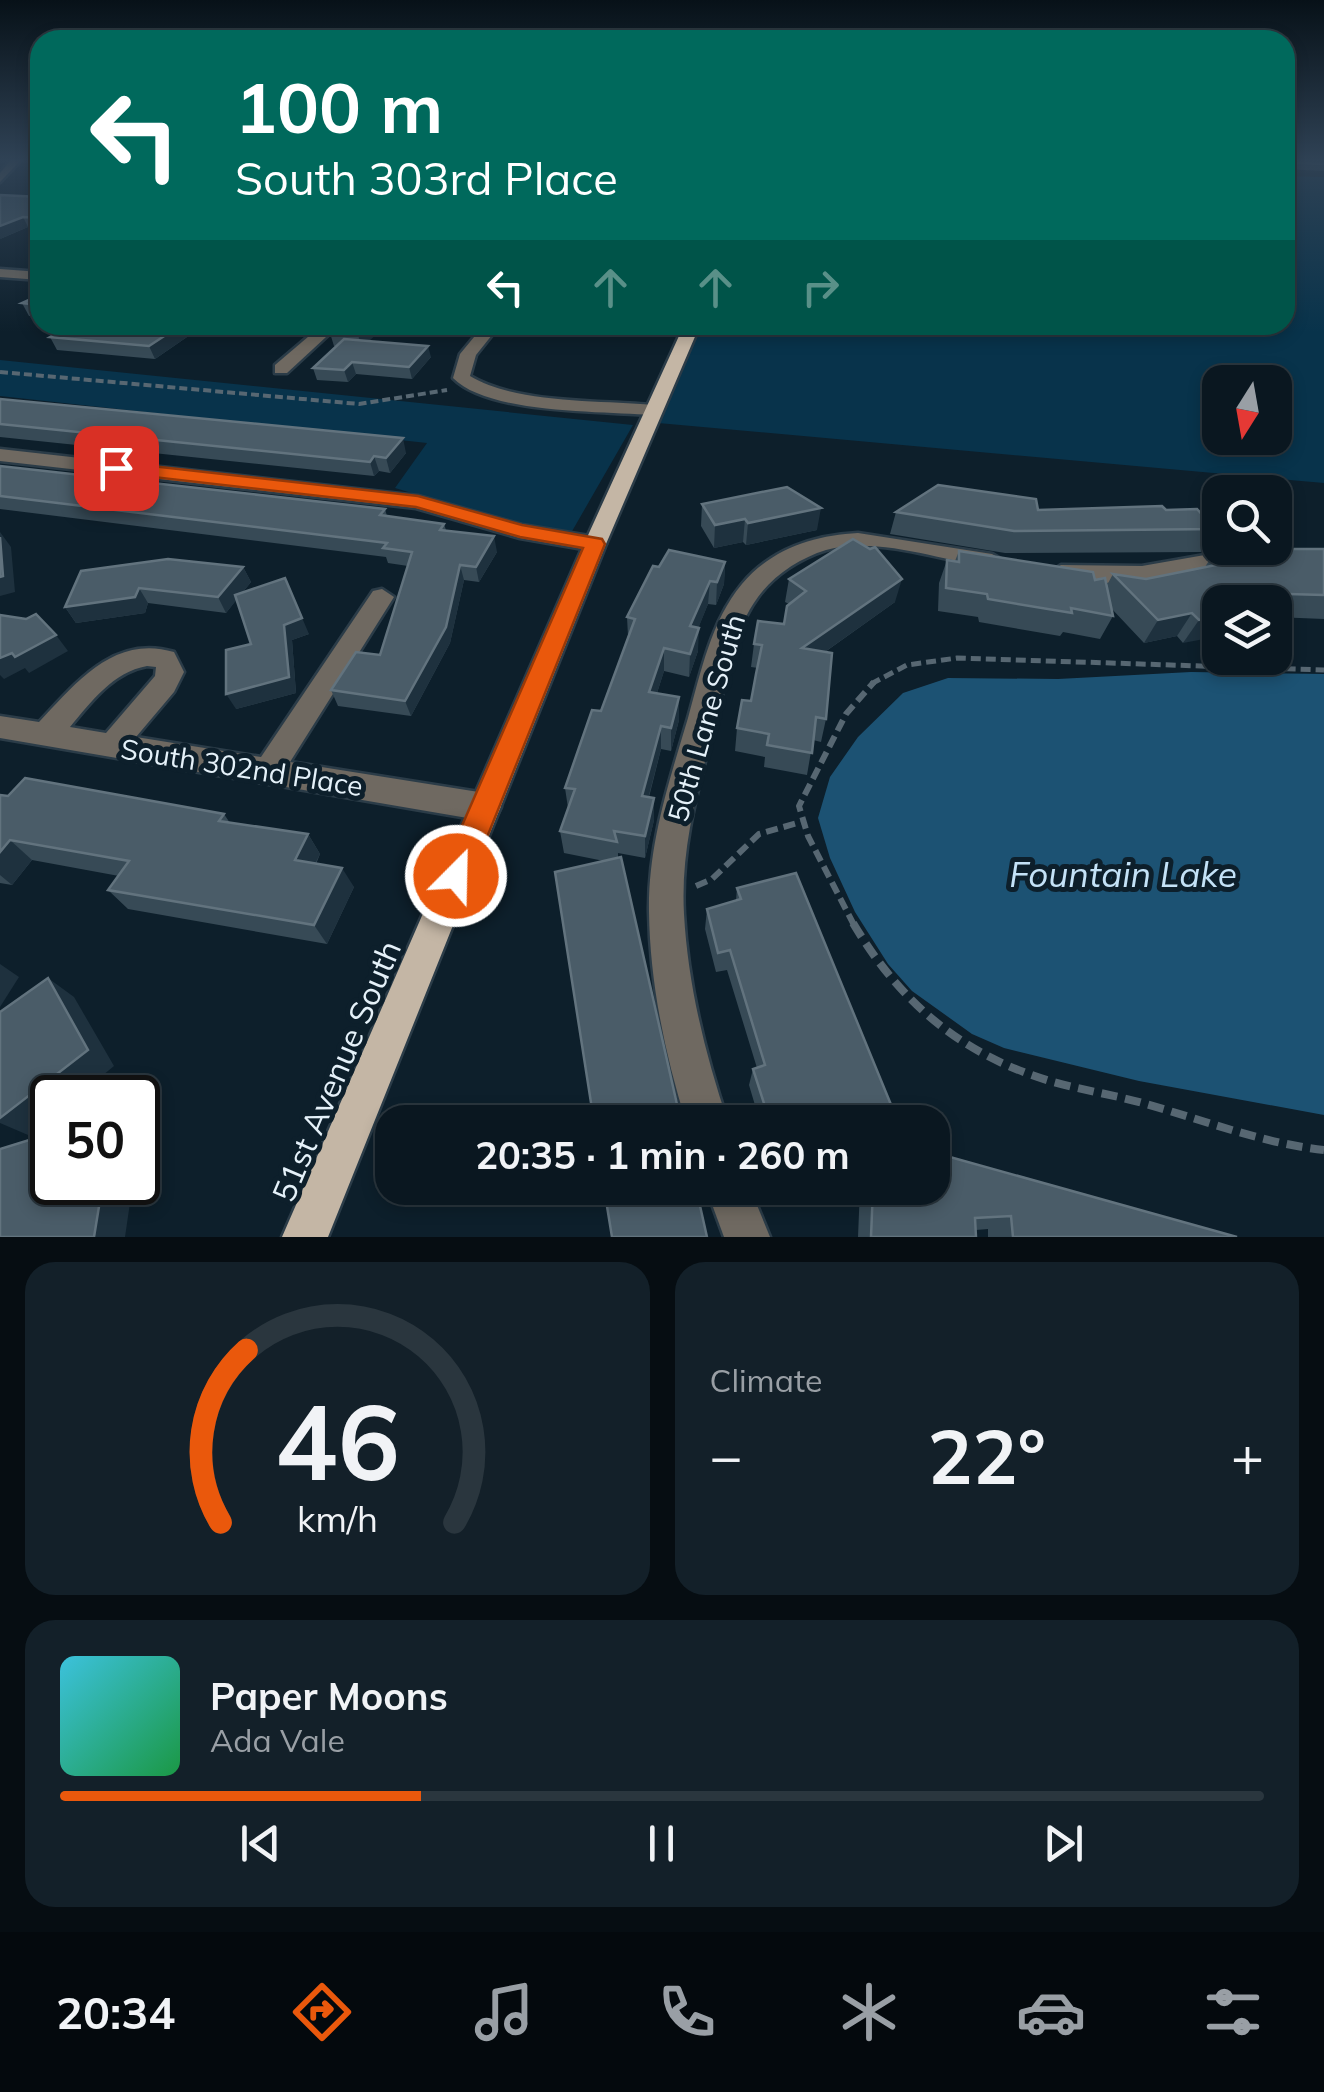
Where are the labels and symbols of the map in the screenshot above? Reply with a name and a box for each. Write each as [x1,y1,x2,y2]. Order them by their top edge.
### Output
north arrow [1202,365,1292,455]
pin [74,426,159,511]
street label: 50th Lane South [660,610,752,826]
street label: South 302nd Place [119,731,365,803]
position arrow [404,824,508,928]
water label: Fountain Lake [1009,852,1237,896]
street label: 51st Avenue South [263,934,409,1208]
speed limit sign: 50 [30,1075,160,1205]

